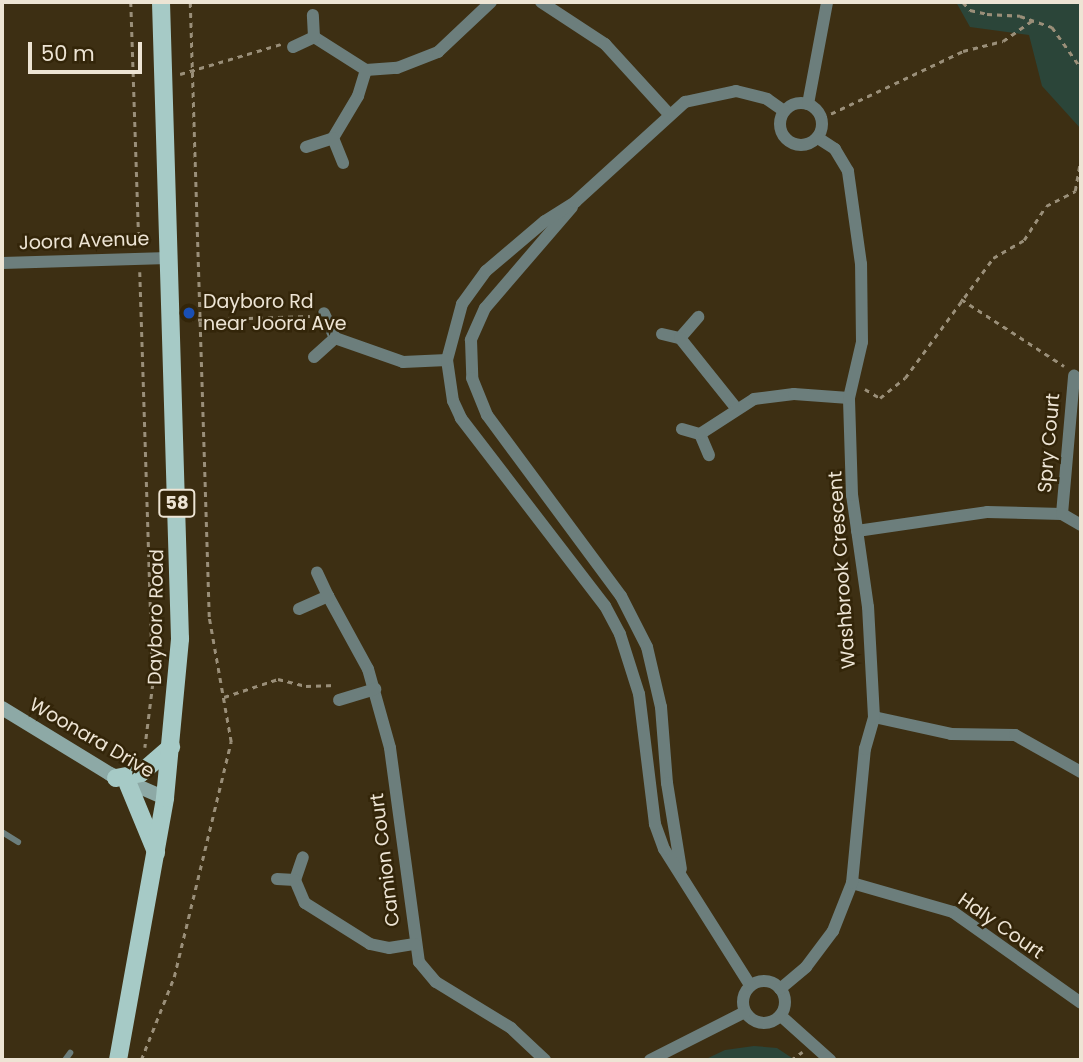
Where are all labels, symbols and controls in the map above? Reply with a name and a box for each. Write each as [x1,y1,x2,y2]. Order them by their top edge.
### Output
scale bar [32,28,145,72]
text: 50 m [41,39,95,68]
street label: Joora Avenue [18,227,150,255]
place label: Dayboro Rd near Joora Ave [203,291,347,335]
marker: Dayboro Rd near Joora Ave [181,305,197,321]
street label: Spry Court [1033,392,1065,494]
street label: Washbrook Crescent [824,470,860,670]
road number: 58 [158,489,196,518]
street label: Dayboro Road [143,549,169,685]
street label: Woonara Drive [25,693,159,783]
street label: Camion Court [366,792,404,928]
street label: Haly Court [954,888,1048,964]

